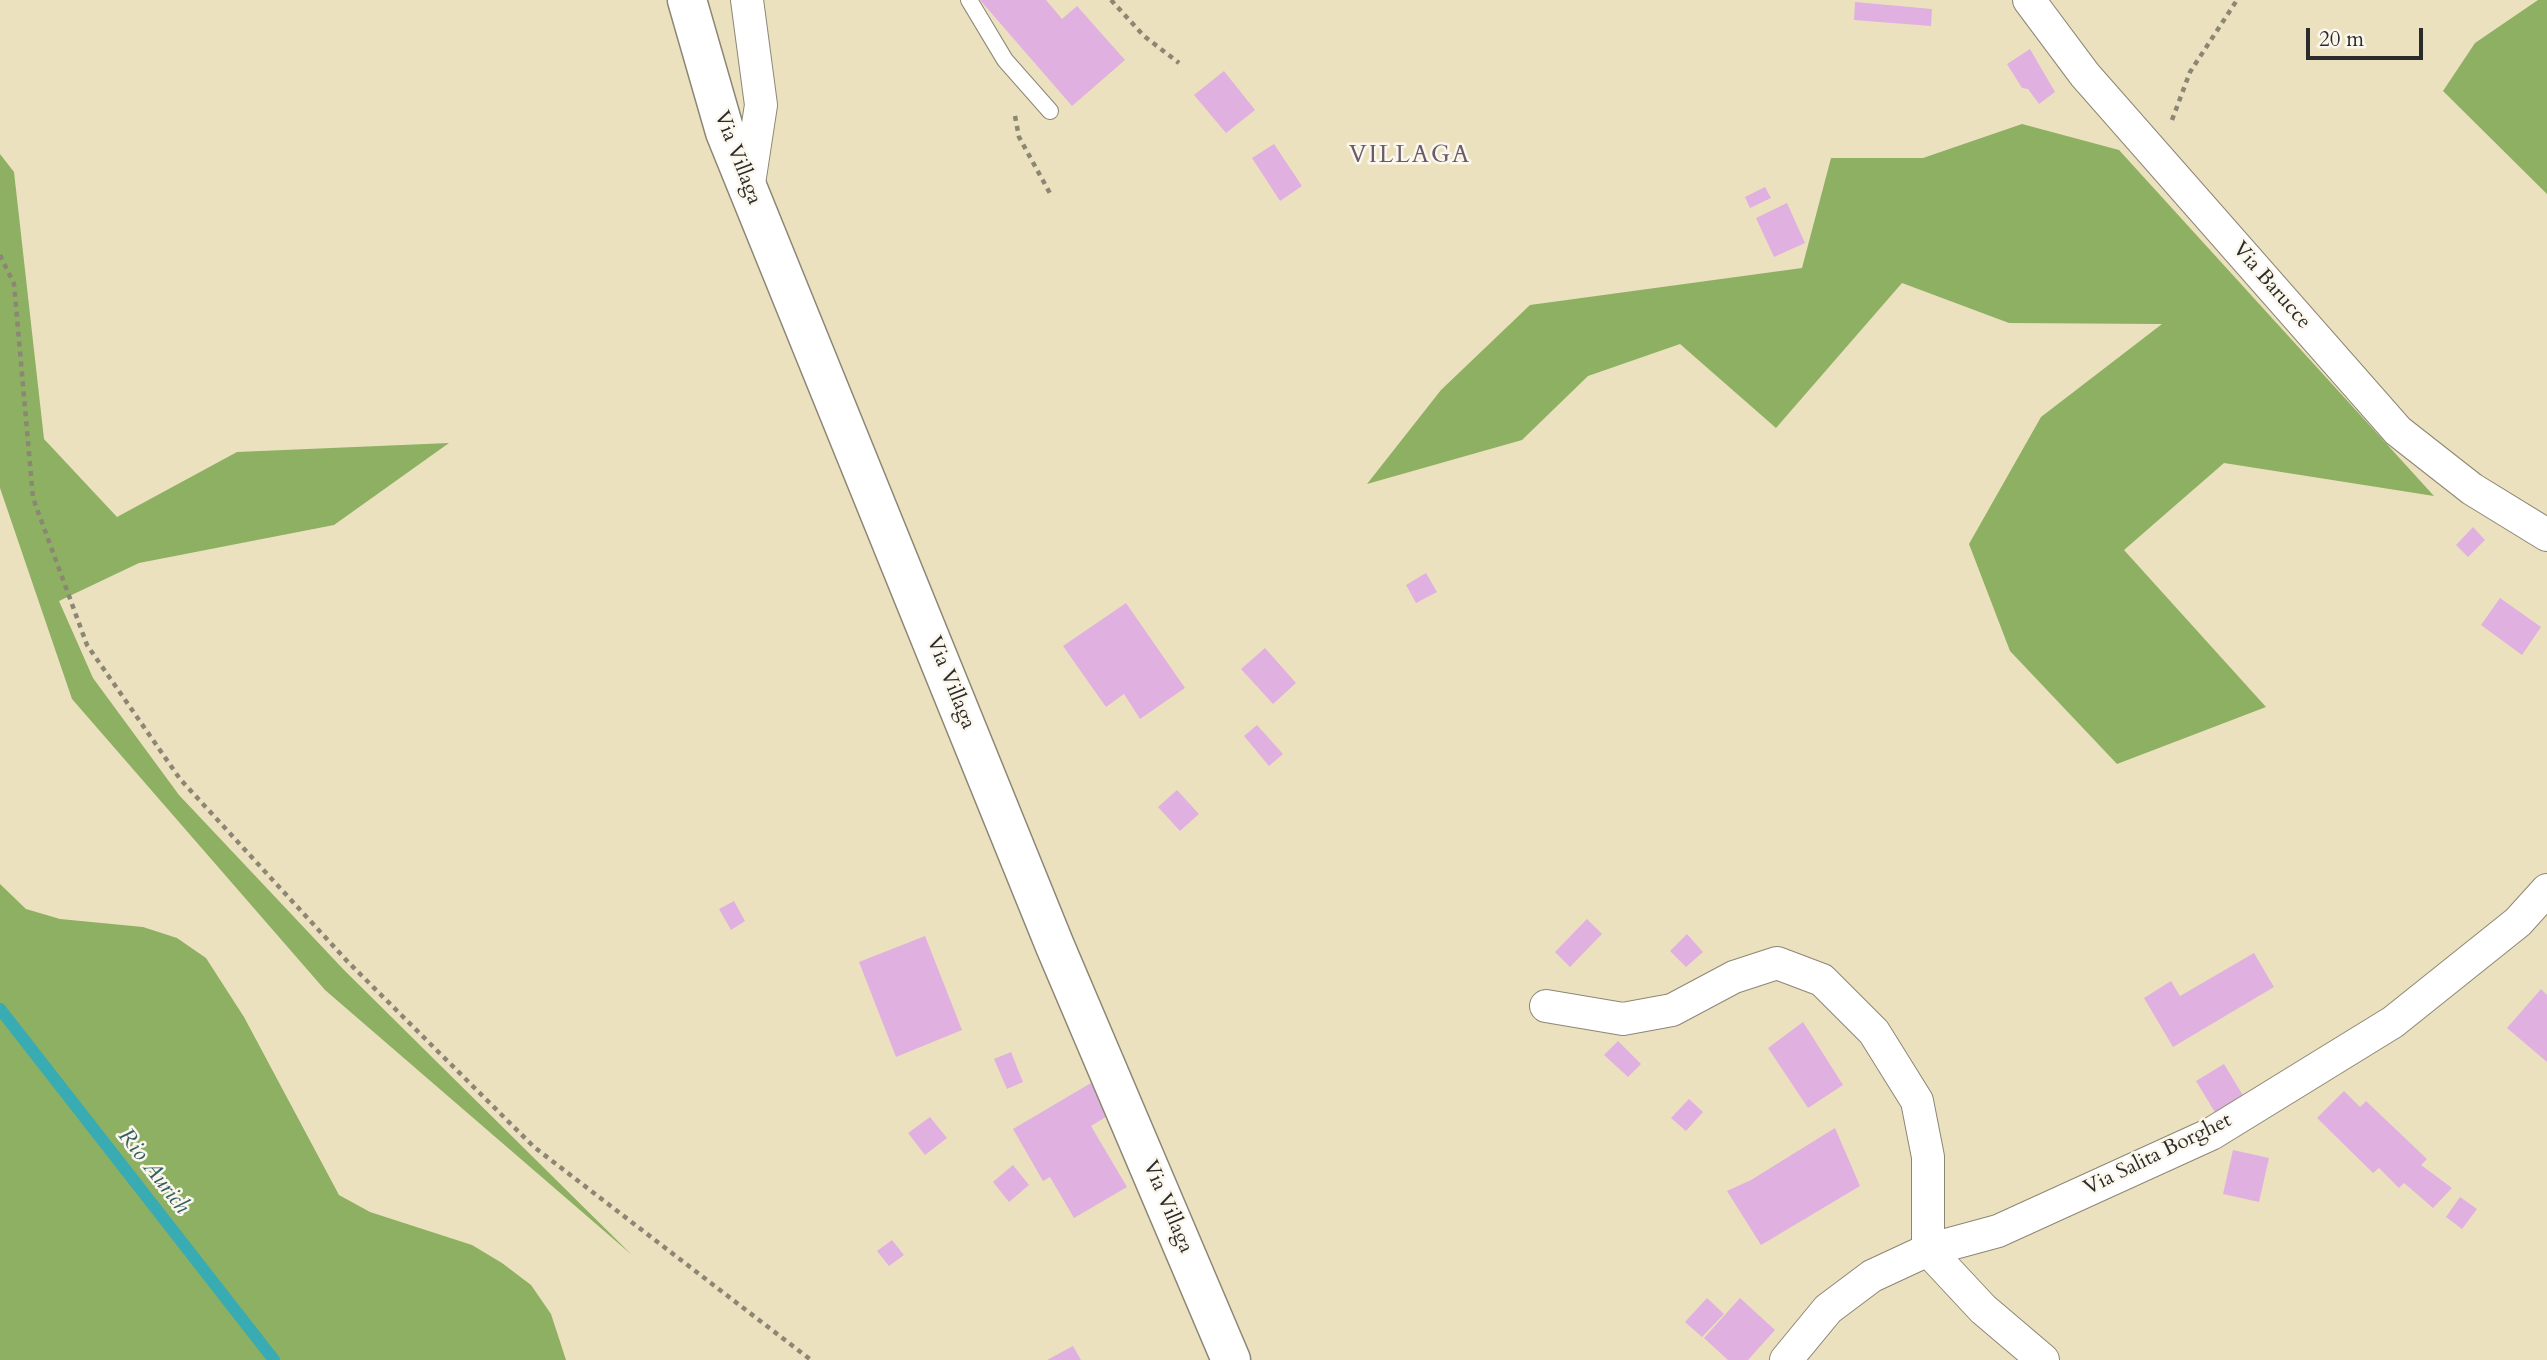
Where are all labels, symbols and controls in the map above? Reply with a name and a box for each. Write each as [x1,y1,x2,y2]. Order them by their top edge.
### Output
scale bar [2309,14,2426,58]
text: 20 m [2319,25,2364,54]
street label: Via Villaga [708,108,766,208]
district label: VILLAGA [1350,142,1470,170]
street label: Via Barucce [2226,237,2316,335]
street label: Via Villaga [920,633,980,733]
street label: Via Salita Borghet [2080,1108,2236,1202]
water label: Rio Aurich [111,1124,195,1220]
street label: Via Villaga [1136,1157,1198,1257]

